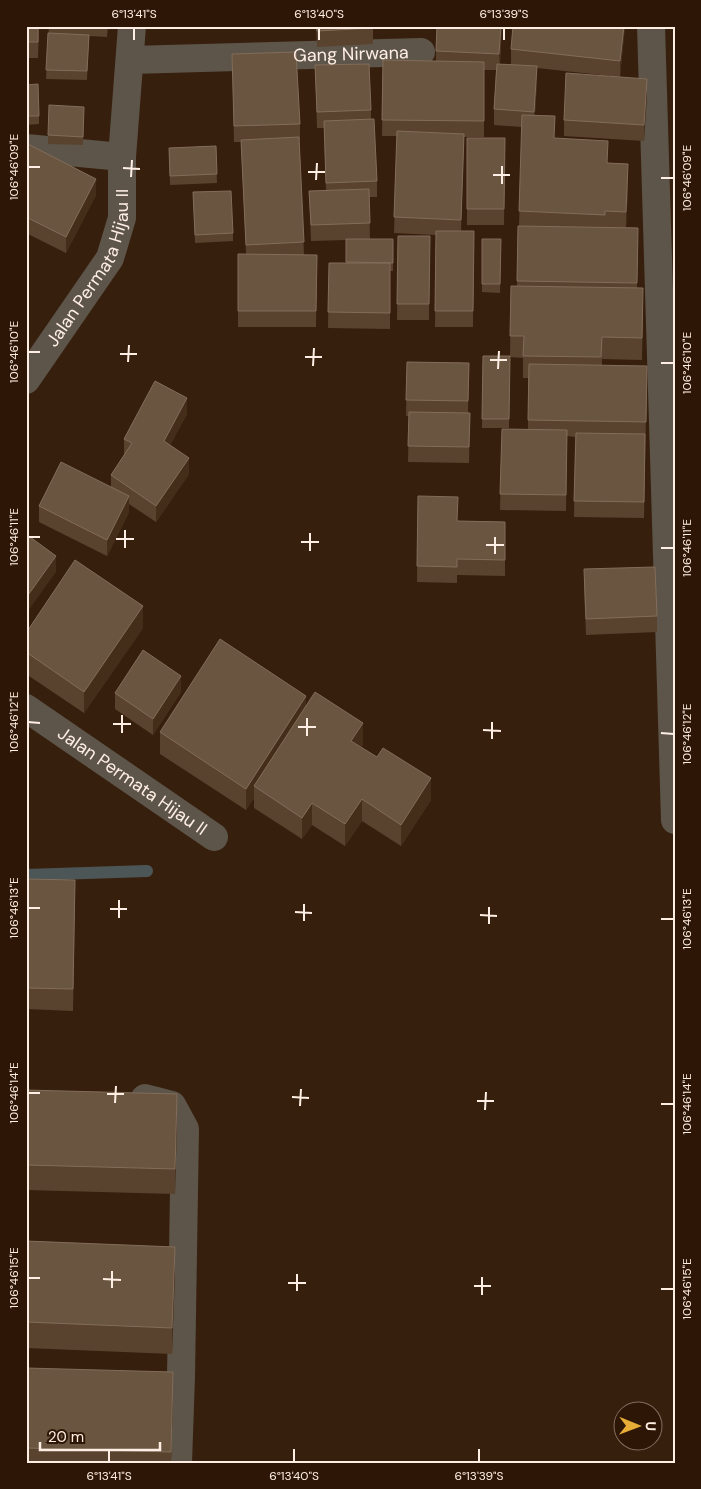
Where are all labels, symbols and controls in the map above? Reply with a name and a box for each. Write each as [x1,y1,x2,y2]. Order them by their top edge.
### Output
text: 6°13'41"S [111,6,157,22]
text: 6°13'40"S [294,6,344,22]
text: 6°13'39"S [479,6,529,22]
street label: Gang Nirwana [293,40,409,68]
text: 106°46'09"E [6,134,22,200]
text: 106°46'09"E [679,145,695,211]
street label: Jalan Permata Hijau II [40,189,134,351]
text: 106°46'10"E [6,321,22,383]
text: 106°46'10"E [679,332,695,394]
text: 106°46'11"E [6,508,22,566]
text: 106°46'11"E [679,519,695,577]
text: 106°46'12"E [6,691,22,753]
text: 106°46'12"E [679,703,695,765]
street label: Jalan Permata Hijau II [53,721,212,841]
text: 106°46'13"E [6,877,22,939]
text: 106°46'13"E [679,888,695,950]
text: 106°46'14"E [6,1062,22,1124]
text: 106°46'14"E [679,1073,695,1135]
text: 106°46'15"E [6,1247,22,1309]
text: 106°46'15"E [679,1258,695,1320]
north arrow [614,1402,664,1452]
scale bar [40,1419,160,1451]
text: U [642,1421,660,1431]
text: 20 m [48,1427,84,1447]
text: 6°13'41"S [86,1468,132,1484]
text: 6°13'40"S [269,1468,319,1484]
text: 6°13'39"S [454,1468,504,1484]

